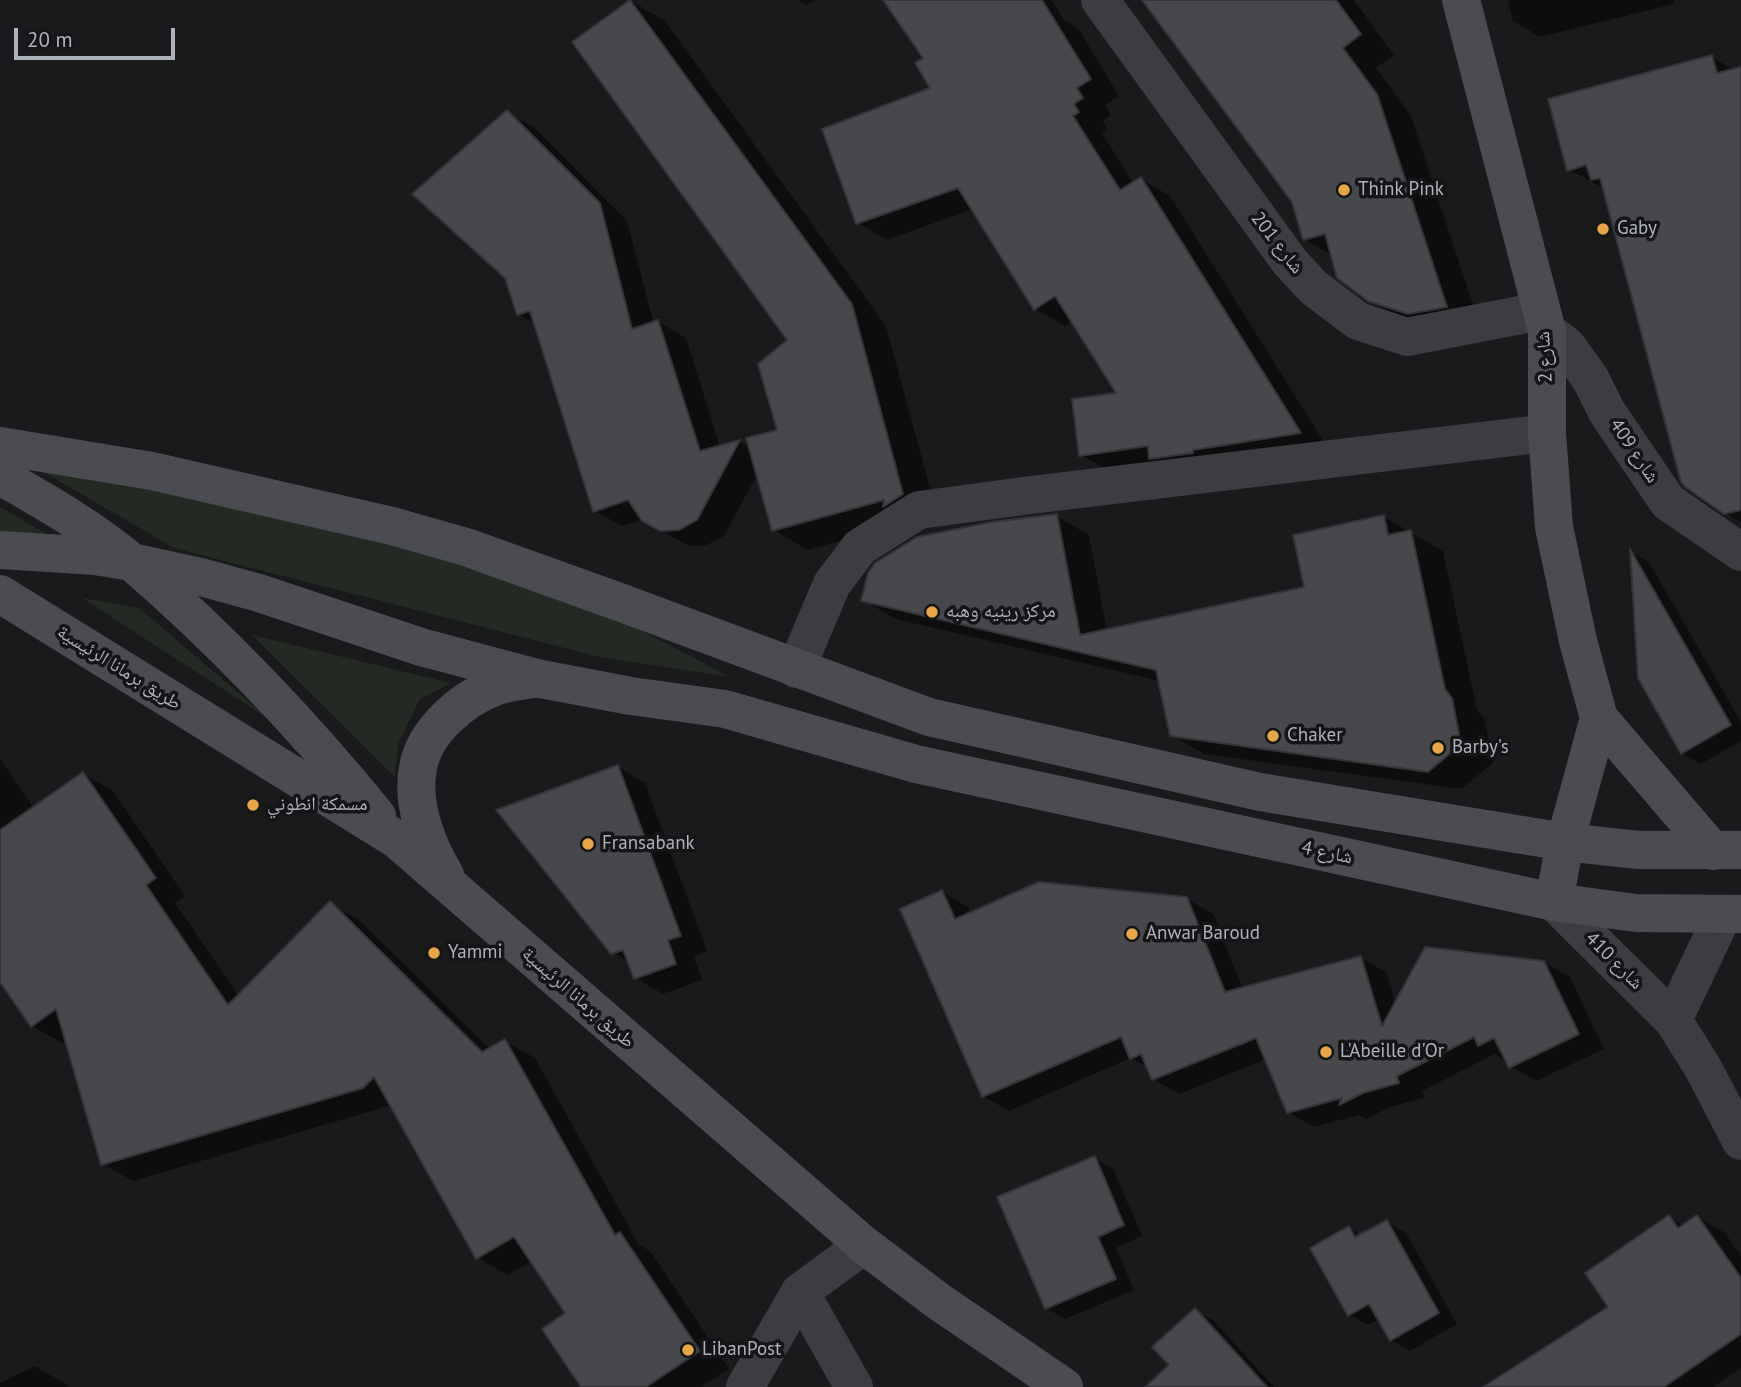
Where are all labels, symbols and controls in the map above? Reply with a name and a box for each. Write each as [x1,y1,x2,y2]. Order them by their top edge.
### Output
scale bar [18,14,178,58]
text: 20 m [27,26,73,53]
place label: Think Pink [1358,179,1444,201]
marker: Think Pink [1336,182,1352,198]
street label: شارع 201 [1246,208,1308,278]
place label: Gaby [1617,218,1657,240]
marker: Gaby [1595,221,1611,237]
street label: شارع 2 [1532,331,1558,383]
street label: شارع 409 [1604,415,1664,487]
place label: مركز رينيه وهبه [946,601,1056,623]
marker: مركز رينيه وهبه [924,604,940,620]
street label: طريق برمانا الرئيسية [53,621,185,715]
place label: Chaker [1287,725,1343,747]
marker: Chaker [1265,728,1281,744]
place label: Barby's [1452,737,1509,759]
marker: Barby's [1430,740,1446,756]
place label: مسمكة انطوني [267,794,367,816]
marker: مسمكة انطوني [245,797,261,813]
place label: Fransabank [602,833,695,855]
marker: Fransabank [580,836,596,852]
street label: شارع 4 [1299,836,1355,870]
place label: Anwar Baroud [1146,923,1260,945]
marker: Anwar Baroud [1124,926,1140,942]
street label: شارع 410 [1580,927,1648,995]
place label: Yammi [448,942,503,964]
street label: طريق برمانا الرئيسية [517,943,639,1053]
marker: Yammi [426,945,442,961]
place label: L'Abeille d'Or [1340,1041,1444,1063]
marker: L'Abeille d'Or [1318,1044,1334,1060]
place label: LibanPost [702,1339,782,1361]
marker: LibanPost [680,1342,696,1358]

